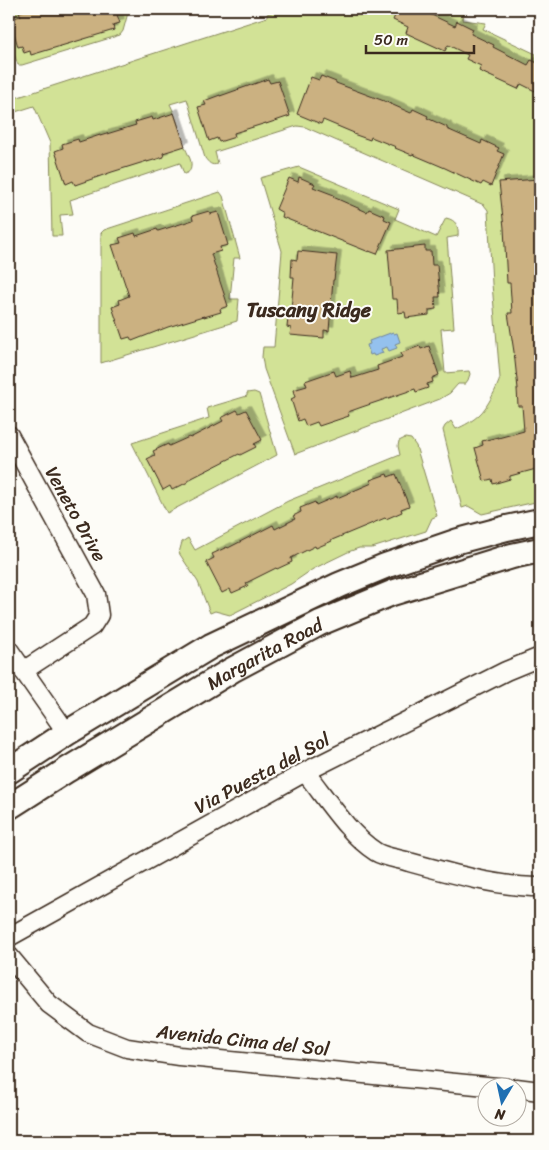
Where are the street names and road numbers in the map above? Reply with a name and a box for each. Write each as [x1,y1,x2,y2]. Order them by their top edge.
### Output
street label: Veneto Drive [36,460,116,568]
street label: Margarita Road [199,608,329,699]
street label: Via Puesta del Sol [188,723,337,823]
street label: Avenida Cima del Sol [154,1014,332,1066]

